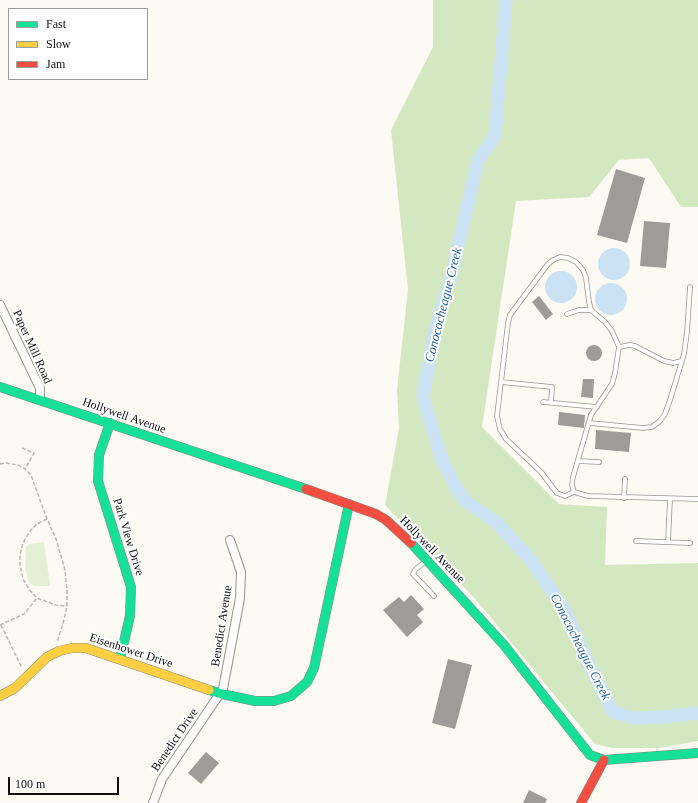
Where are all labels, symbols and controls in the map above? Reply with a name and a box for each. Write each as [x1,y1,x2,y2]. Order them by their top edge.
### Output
legend [8,8,148,80]
text: Fast [46,17,66,31]
text: Slow [46,37,71,51]
text: Jam [46,57,65,71]
water label: Conococheague Creek [422,246,466,364]
street label: Paper Mill Road [9,308,55,386]
street label: Hollywell Avenue [80,395,168,437]
street label: Park View Drive [109,496,147,578]
street label: Hollywell Avenue [396,514,468,586]
street label: Benedict Avenue [208,584,236,668]
water label: Conococheague Creek [546,591,614,703]
street label: Eisenhower Drive [87,631,175,671]
street label: Benedict Drive [149,706,201,774]
scale bar [10,769,121,795]
text: 100 m [15,777,45,791]

